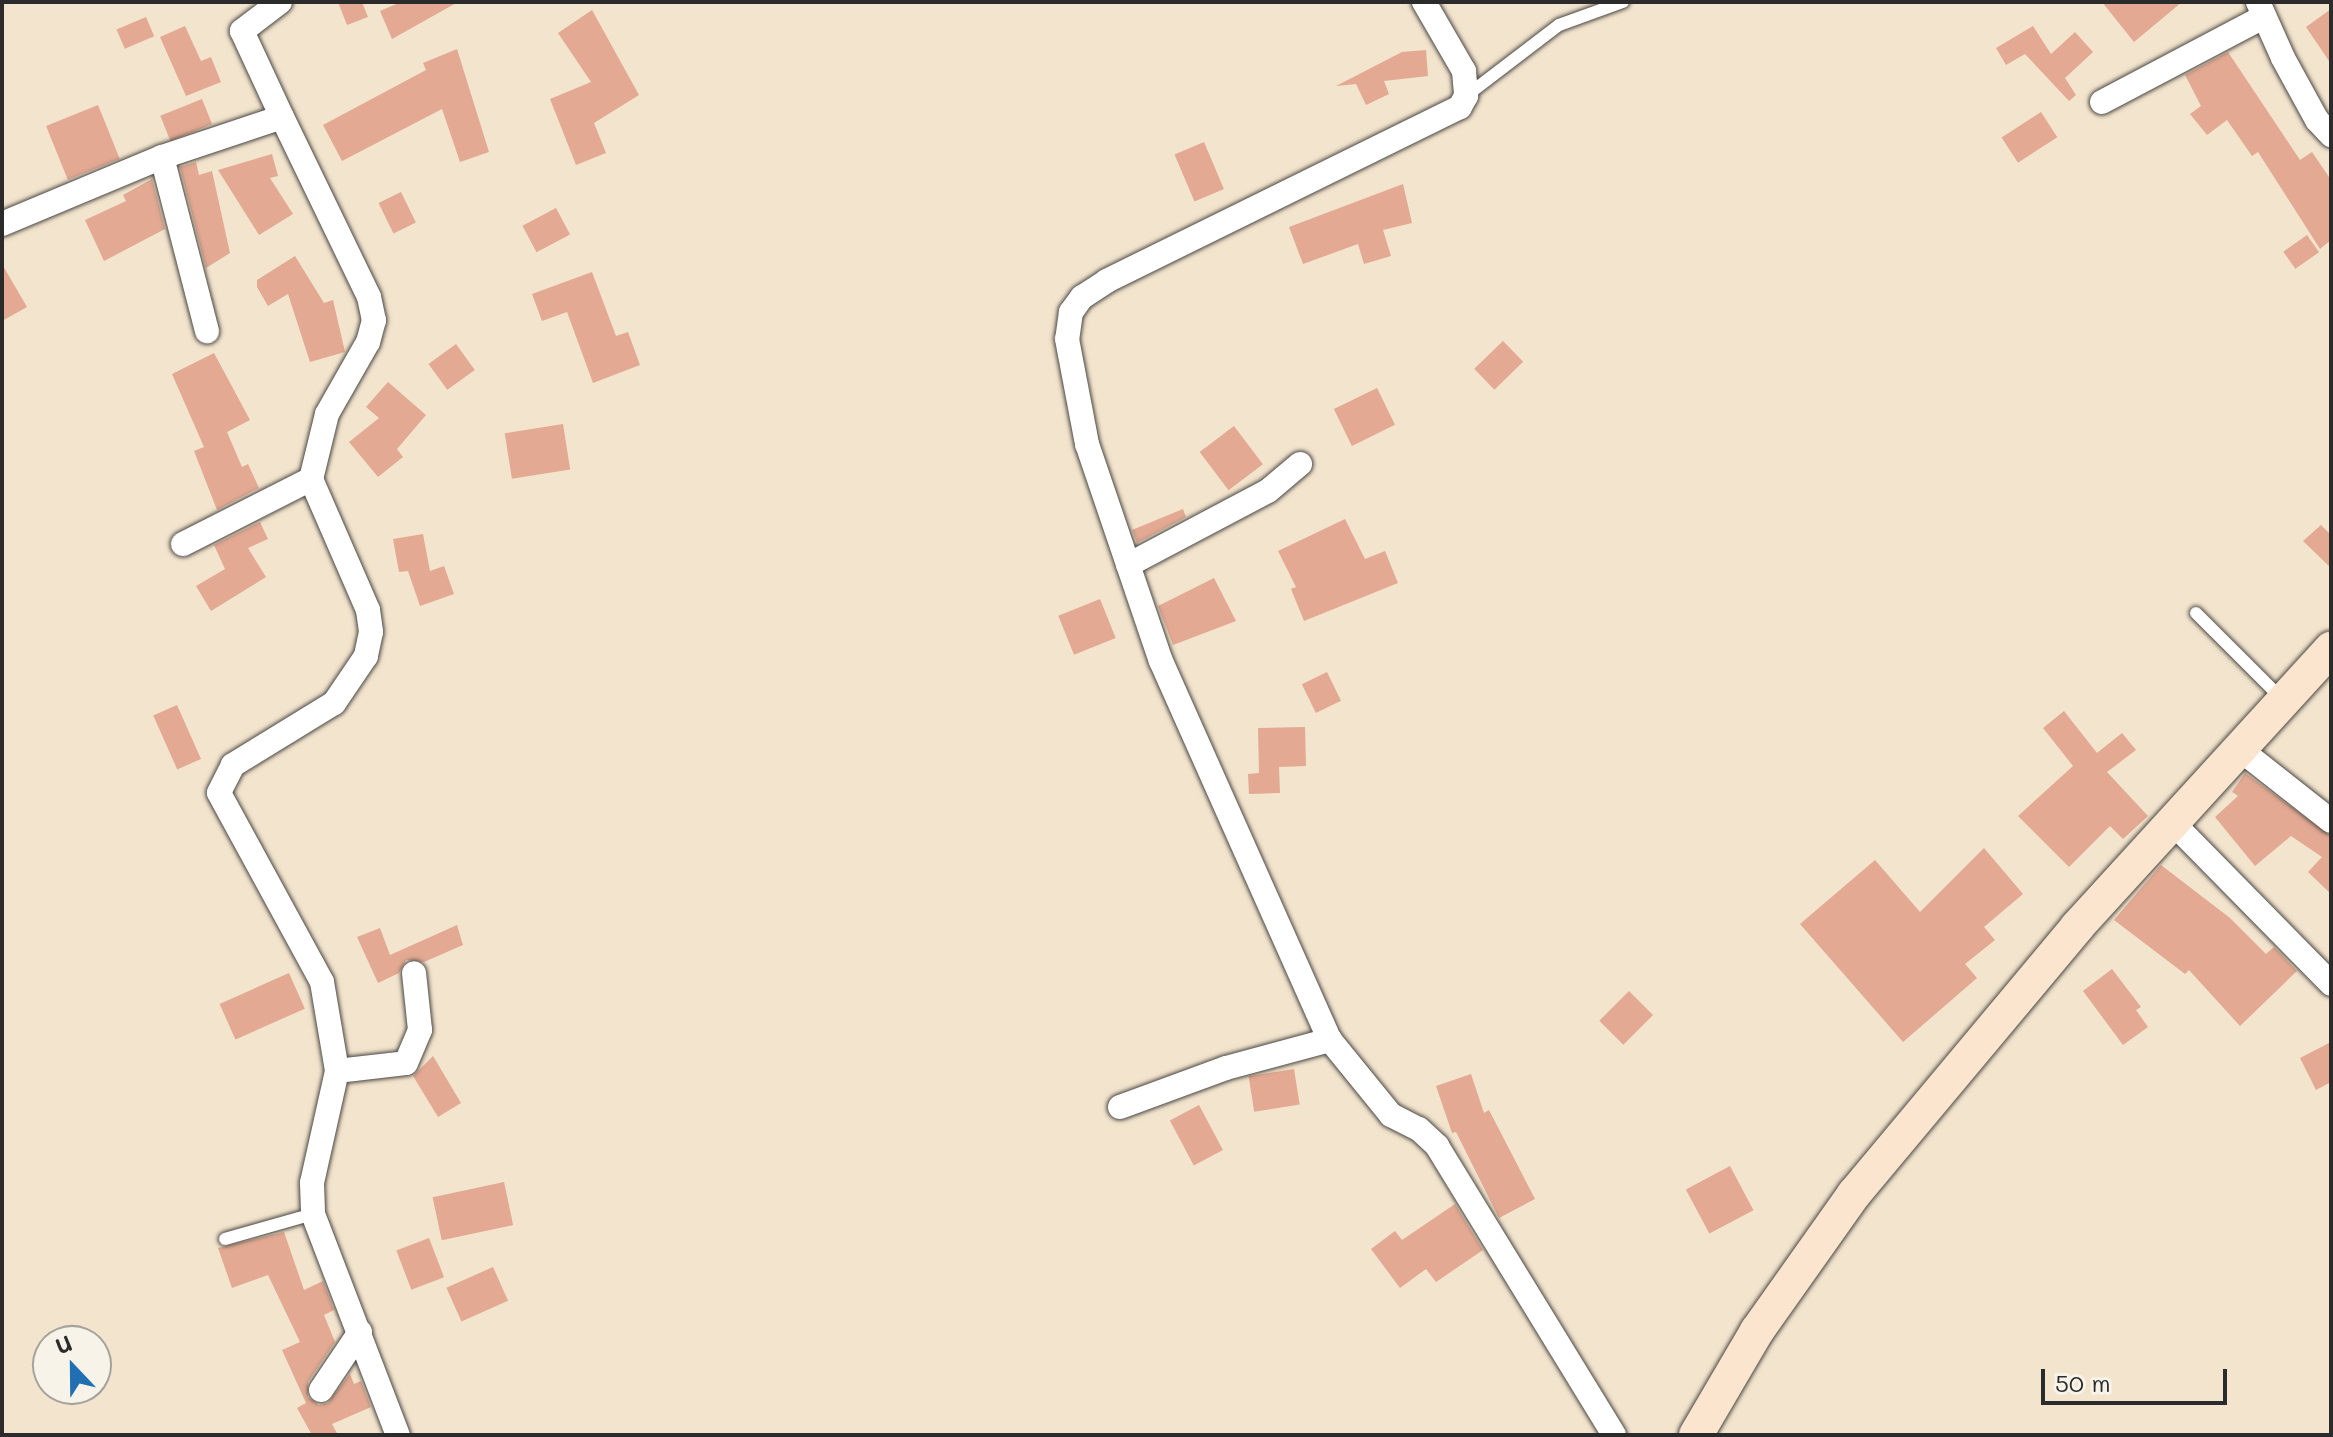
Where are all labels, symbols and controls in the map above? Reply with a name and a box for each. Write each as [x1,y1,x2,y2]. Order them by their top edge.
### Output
north arrow [32,1325,112,1405]
text: U [51,1328,76,1360]
scale bar [2045,1353,2231,1403]
text: 50 m [2055,1367,2111,1398]

